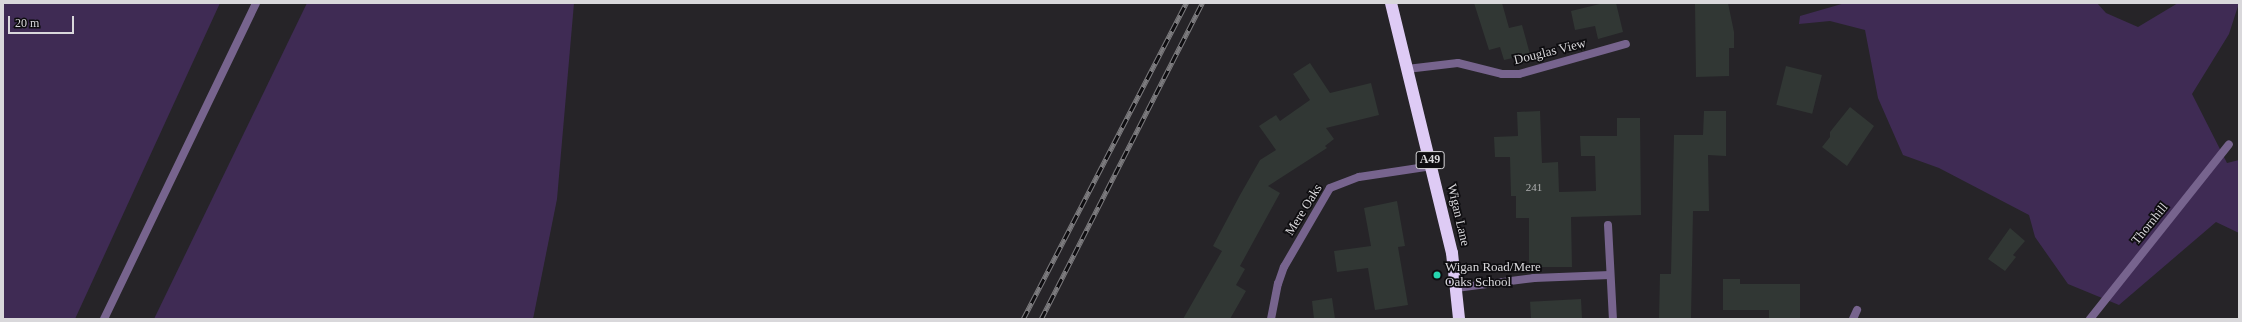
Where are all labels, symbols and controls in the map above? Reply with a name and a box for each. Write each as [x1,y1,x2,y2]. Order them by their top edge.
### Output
scale bar [10,8,76,34]
text: 20 m [15,16,39,30]
street label: Douglas View [1512,35,1588,69]
road number: A49 [1415,150,1445,170]
house number: 241 [1526,180,1542,194]
street label: Mere Oaks [1282,182,1326,238]
street label: Wigan Lane [1443,182,1473,248]
street label: Thornhill [2128,200,2172,248]
place label: Wigan Road/Mere Oaks School [1445,260,1541,291]
marker: Wigan Road/Mere Oaks School [1432,270,1442,280]

